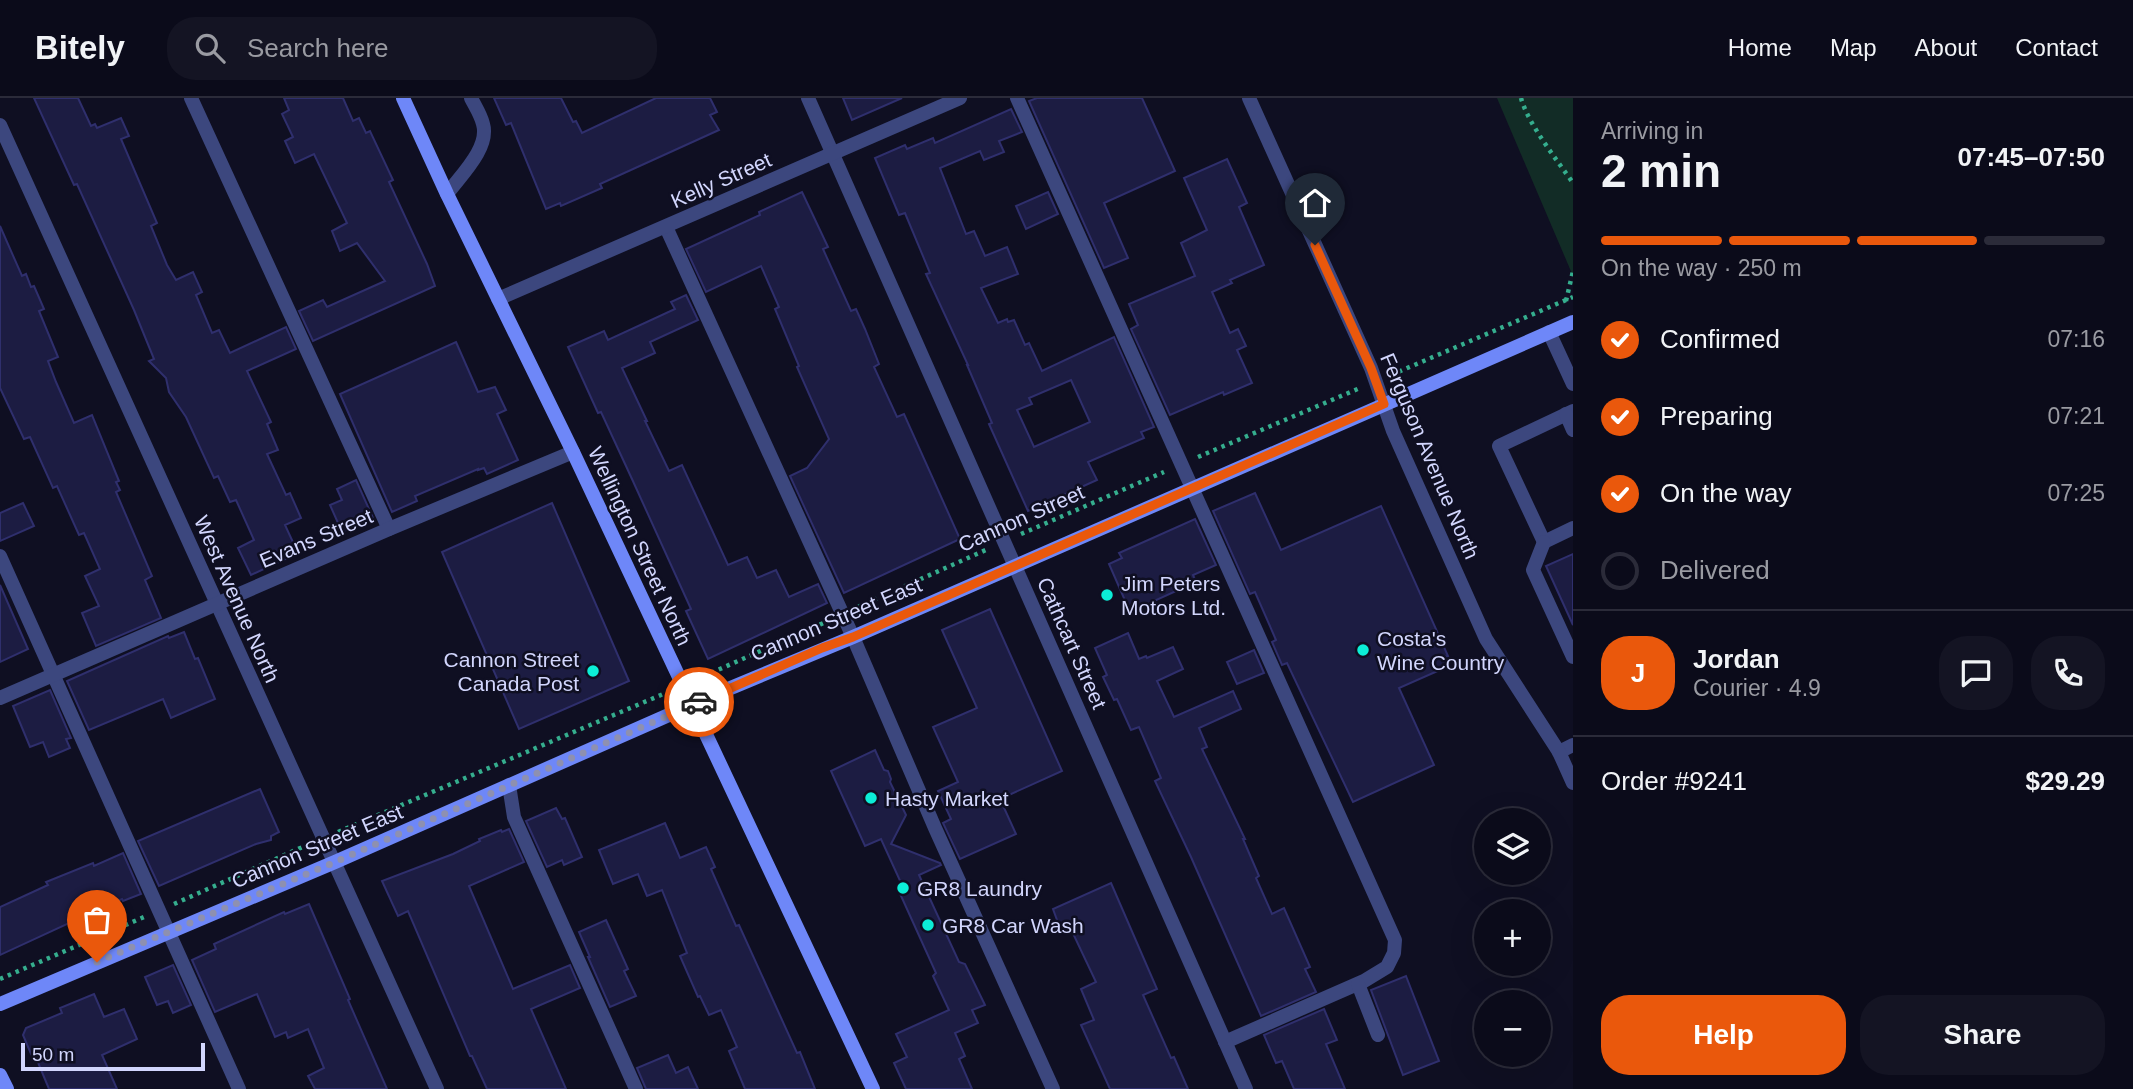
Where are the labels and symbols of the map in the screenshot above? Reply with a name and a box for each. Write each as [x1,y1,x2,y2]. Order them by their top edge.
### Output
street label: Kelly Street [667,148,775,212]
pin [1285,173,1345,245]
street label: Ferguson Avenue North [1376,350,1484,562]
street label: Wellington Street North [584,443,696,649]
street label: Cannon Street [954,480,1088,556]
street label: Evans Street [256,504,376,572]
street label: West Avenue North [190,512,284,686]
place label: Jim Peters Motors Ltd. [1121,572,1226,619]
street label: Cannon Street East [747,573,925,665]
street label: Cathcart Street [1033,574,1111,712]
marker: Jim Peters Motors Ltd. [1099,587,1115,603]
place label: Costa's Wine Country [1377,627,1505,674]
marker: Costa's Wine Country [1355,642,1371,658]
place label: Cannon Street Canada Post [444,648,579,695]
marker: Cannon Street Canada Post [585,663,601,679]
courier [664,667,734,737]
place label: Hasty Market [885,787,1009,810]
marker: Hasty Market [863,790,879,806]
street label: Cannon Street East [228,800,406,892]
place label: GR8 Laundry [917,877,1042,900]
marker: GR8 Laundry [895,880,911,896]
pin [67,890,127,962]
place label: GR8 Car Wash [942,914,1084,937]
marker: GR8 Car Wash [920,917,936,933]
scale bar [21,1040,205,1072]

